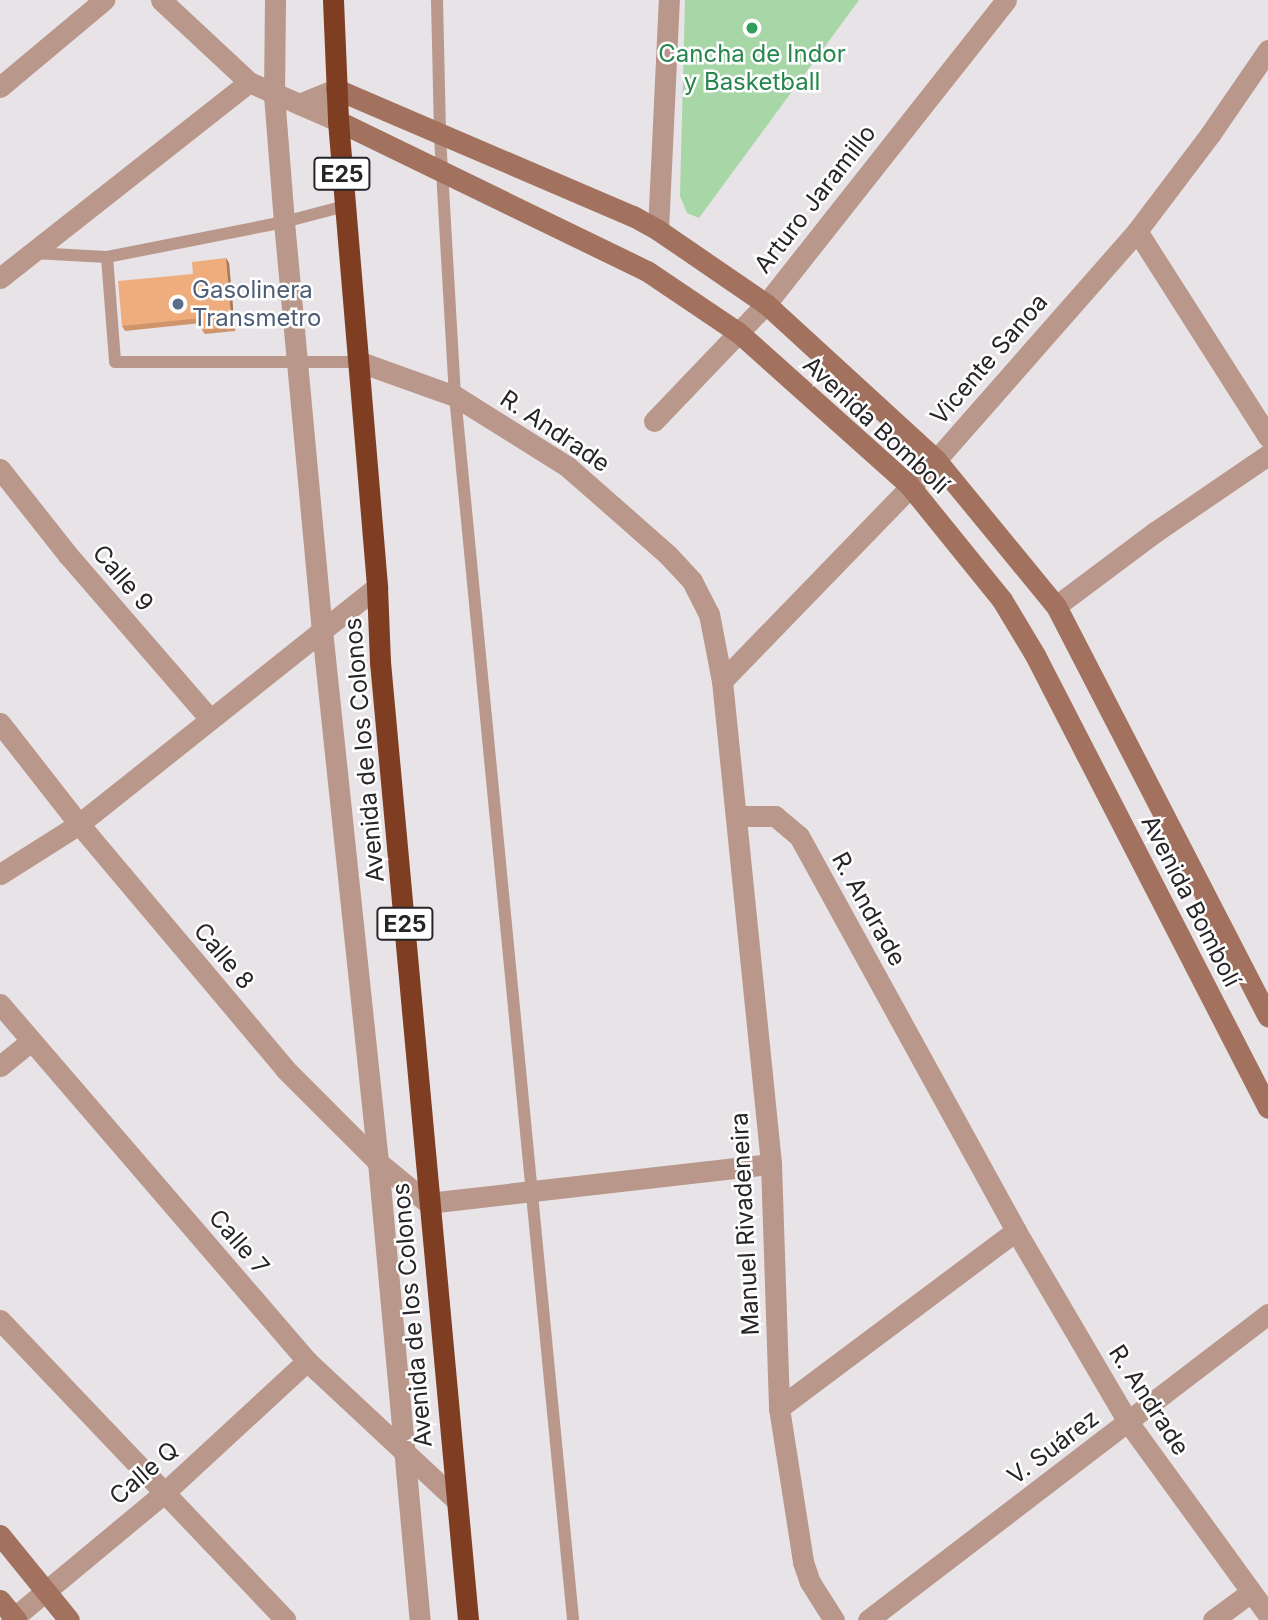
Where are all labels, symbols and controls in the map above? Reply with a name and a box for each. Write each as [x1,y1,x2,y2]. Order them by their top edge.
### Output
marker: Cancha de Indor y Basketball [744,20,760,36]
place label: Cancha de Indor y Basketball [658,40,846,96]
street label: Arturo Jaramillo [748,119,882,279]
road number: E25 [312,154,372,194]
place label: Gasolinera Transmetro [192,276,321,332]
street label: Vicente Sanoa [924,288,1054,430]
marker: Gasolinera Transmetro [170,296,186,312]
street label: Avenida Bombolí [797,350,955,500]
street label: R. Andrade [495,384,615,478]
street label: Calle 9 [86,539,160,617]
street label: Avenida de los Colonos [338,617,390,883]
street label: Avenida Bombolí [1135,810,1247,992]
street label: R. Andrade [826,847,912,971]
road number: E25 [375,904,435,944]
street label: Calle 8 [188,917,260,995]
street label: Manuel Rivadeneira [725,1112,765,1336]
street label: Avenida de los Colonos [386,1182,438,1448]
street label: Calle 7 [203,1204,275,1280]
street label: R. Andrade [1103,1339,1195,1461]
street label: V. Suárez [1002,1403,1104,1491]
street label: Calle Q [104,1435,184,1511]

